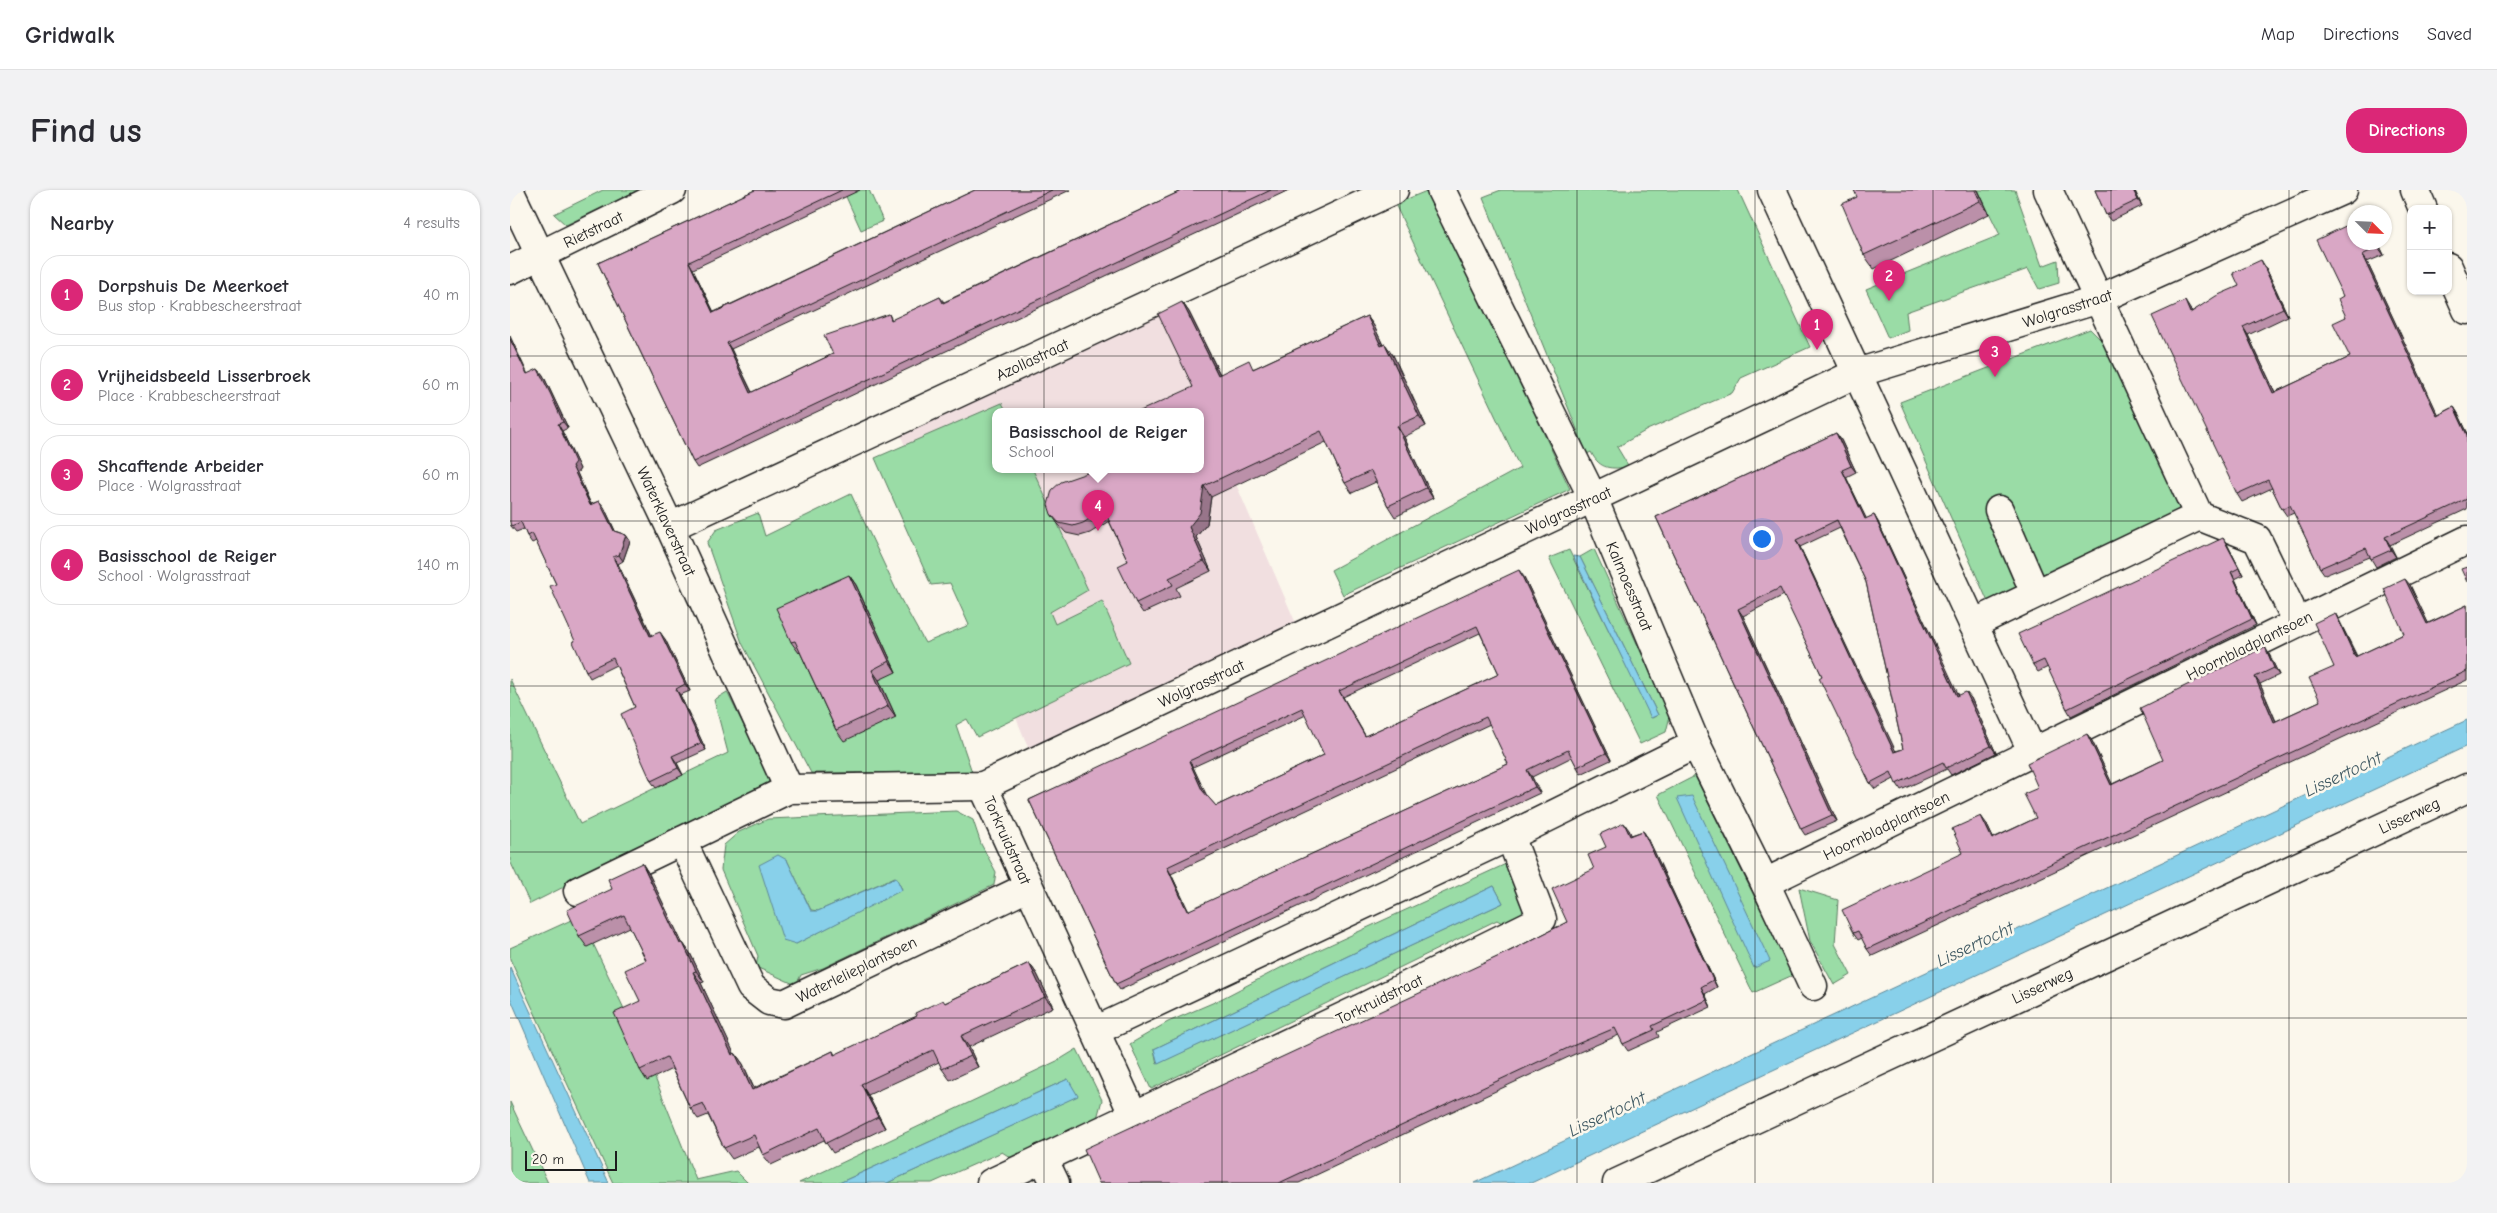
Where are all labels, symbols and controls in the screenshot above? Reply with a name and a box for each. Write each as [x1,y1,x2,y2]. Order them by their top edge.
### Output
text: Gridwalk [25,21,114,49]
text: Map [2261,24,2295,45]
text: Directions [2323,24,2399,45]
text: Saved [2427,24,2472,45]
button: Directions [2346,108,2467,153]
text: Find us [30,110,142,151]
north arrow [2347,205,2392,250]
map controls [2407,205,2452,295]
button: + [2407,205,2452,250]
street label: Rietstraat [561,208,627,252]
text: Nearby [50,211,114,235]
text: 4 results [403,214,460,232]
button: − [2407,250,2452,295]
pin: 2 [1873,260,1905,301]
text: Dorpshuis De Meerkoet [98,275,289,297]
text: 1 [64,286,70,304]
text: 40 m [423,286,459,304]
street label: Wolgrasstraat [2020,286,2115,332]
text: Bus stop · Krabbescheerstraat [98,297,301,315]
pin: 1 [1801,309,1833,350]
street label: Azollastraat [993,335,1072,385]
pin: 3 [1979,336,2011,377]
text: Vrijheidsbeeld Lisserbroek [98,365,311,387]
text: 2 [63,376,71,394]
text: 60 m [422,376,459,394]
text: Place · Krabbescheerstraat [98,387,280,405]
popup [992,408,1204,473]
text: Basisschool de Reiger [1009,421,1187,443]
text: School [1009,443,1054,461]
text: Shcaftende Arbeider [98,455,264,477]
street label: Waterklaverstraat [633,464,699,579]
text: 3 [63,466,71,484]
text: 60 m [422,466,459,484]
text: Place · Wolgrasstraat [98,477,241,495]
street label: Wolgrasstraat [1522,483,1615,539]
pin: 4 [1082,490,1114,531]
your location [1749,526,1775,552]
street label: Kalmoesstraat [1602,539,1656,634]
text: Basisschool de Reiger [98,545,276,567]
text: 4 [63,556,71,574]
text: 140 m [417,556,459,574]
text: School · Wolgrasstraat [98,567,250,585]
street label: Hoornbladplantsoen [2183,608,2315,684]
street label: Wolgrasstraat [1155,656,1248,712]
water label: Lissertocht [2301,747,2386,801]
street label: Hoornbladplantsoen [1820,788,1952,864]
street label: Torkruidstraat [980,794,1035,888]
street label: Lisserweg [2376,794,2443,838]
water label: Lissertocht [1933,917,2018,971]
street label: Waterlelieplantsoen [793,933,920,1007]
street label: Lisserweg [2009,964,2076,1008]
street label: Torkruidstraat [1333,971,1426,1029]
water label: Lissertocht [1565,1087,1650,1141]
scale bar [525,1148,618,1171]
text: 20 m [532,1151,564,1168]

